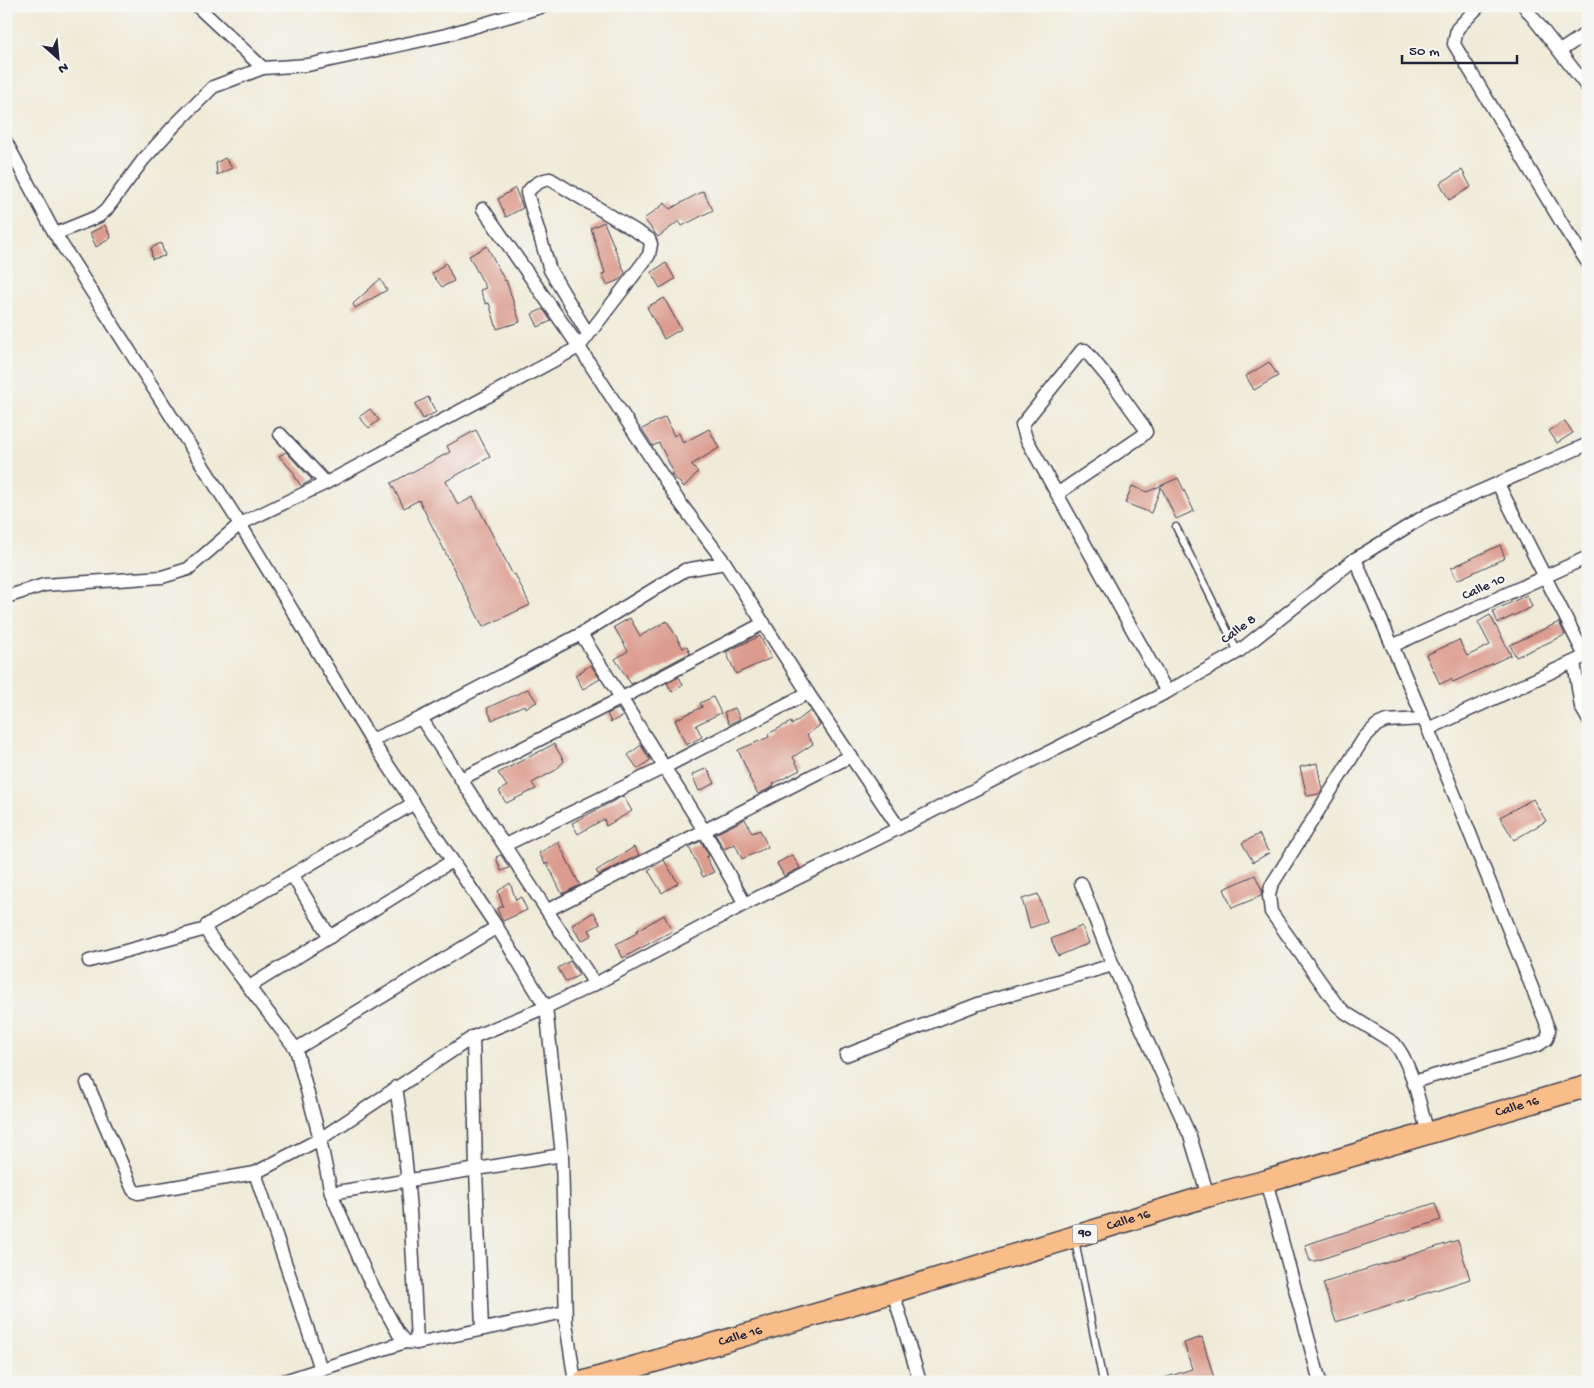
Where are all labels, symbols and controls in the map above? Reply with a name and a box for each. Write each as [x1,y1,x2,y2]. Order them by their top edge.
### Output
north arrow [32,32,82,82]
scale bar [1402,32,1516,64]
text: 50 m [1409,43,1440,61]
text: N [55,58,71,77]
street label: Calle 10 [1460,571,1508,605]
street label: Calle 8 [1218,611,1260,649]
street label: Calle 16 [1493,1092,1542,1121]
street label: Calle 16 [1105,1205,1153,1235]
road number: 90 [1072,1224,1098,1244]
street label: Calle 16 [717,1322,765,1351]

